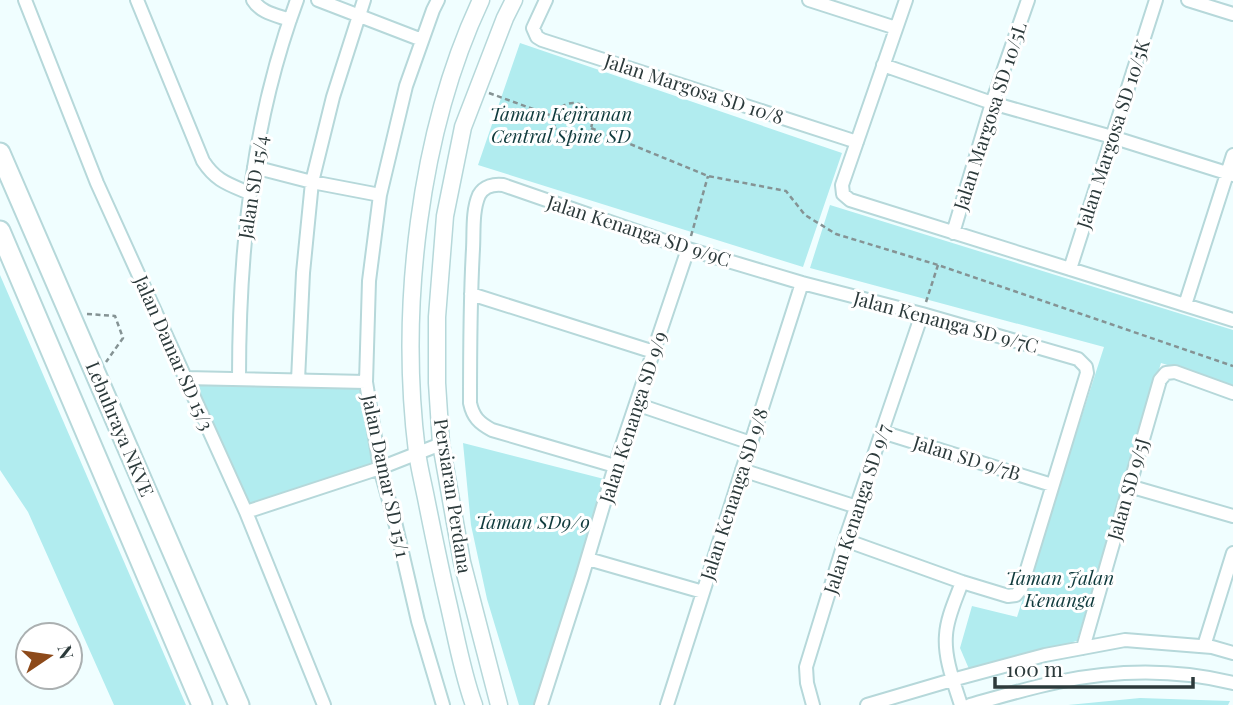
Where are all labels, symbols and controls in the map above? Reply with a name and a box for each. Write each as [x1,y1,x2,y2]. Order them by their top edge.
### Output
street label: Jalan Margosa SD 10/5L [946,18,1032,214]
street label: Jalan Margosa SD 10/5K [1069,35,1155,233]
street label: Jalan Margosa SD 10/8 [600,46,787,129]
park label: Taman Kejiranan Central Spine SD [490,100,632,148]
street label: Jalan SD 15/4 [231,133,273,242]
street label: Jalan Kenanga SD 9/9C [543,188,735,272]
street label: Jalan Damar SD 15/3 [129,270,221,434]
street label: Jalan Kenanga SD 9/7C [850,284,1042,358]
street label: Jalan Kenanga SD 9/9 [592,328,672,507]
street label: Lebuhraya NKVE [81,357,161,500]
street label: Jalan Damar SD 15/1 [357,391,417,560]
street label: Jalan Kenanga SD 9/8 [693,404,773,584]
street label: Persiaran Perdana [429,417,479,576]
street label: Jalan Kenanga SD 9/7 [816,420,896,598]
street label: Jalan SD 9/7B [909,428,1024,486]
street label: Jalan SD 9/5J [1100,434,1154,544]
park label: Taman SD9/9 [476,508,590,534]
park label: Taman Jalan Kenanga [1006,564,1114,612]
north arrow [14,621,84,691]
text: N [52,642,81,662]
scale bar [995,646,1193,690]
text: 100 m [1006,654,1063,682]

